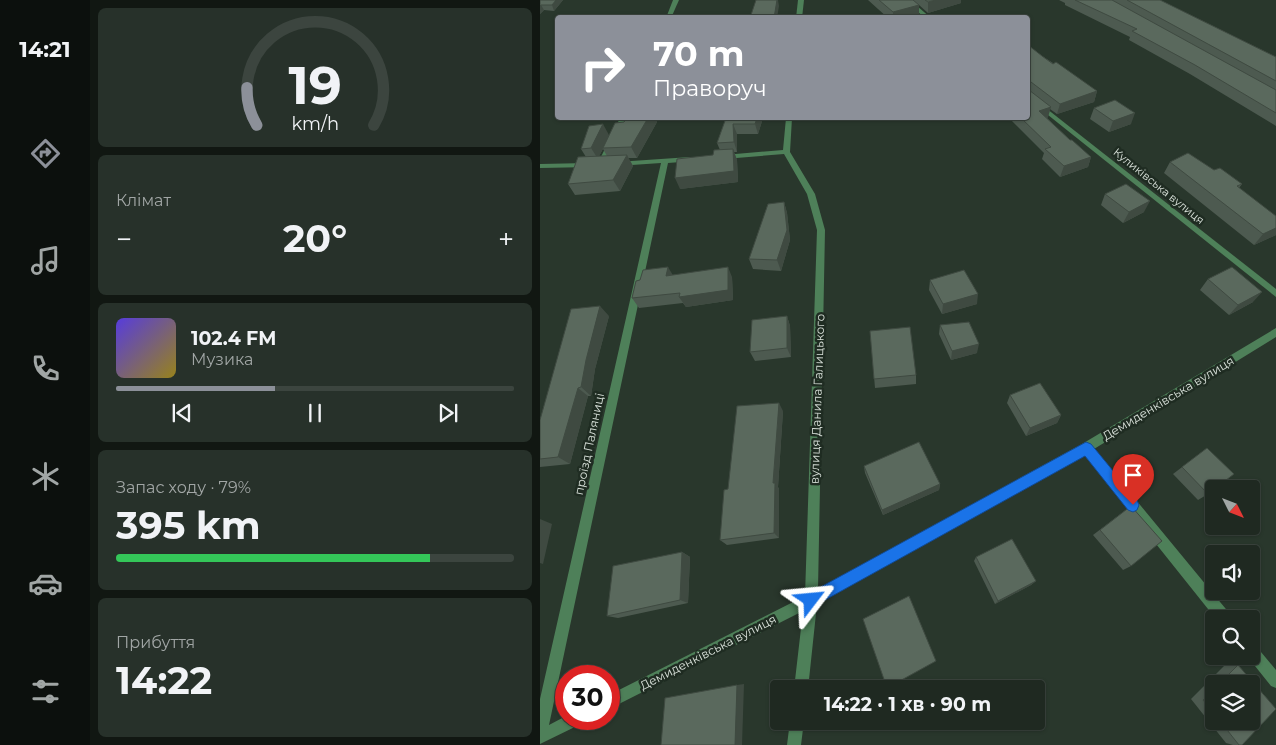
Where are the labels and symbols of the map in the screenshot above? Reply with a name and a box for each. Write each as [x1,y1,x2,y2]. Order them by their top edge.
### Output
street label: Куликівська вулиця [1111,145,1207,227]
street label: вулиця Данила Галицького [807,313,827,484]
street label: Демиденківська вулиця [1099,353,1237,443]
street label: проїзд Паляниці [571,392,607,496]
pin [1112,454,1154,505]
north arrow [1205,480,1260,535]
position arrow [784,573,836,625]
street label: Демиденківська вулиця [637,611,779,693]
speed limit sign: 30 [555,665,620,730]

